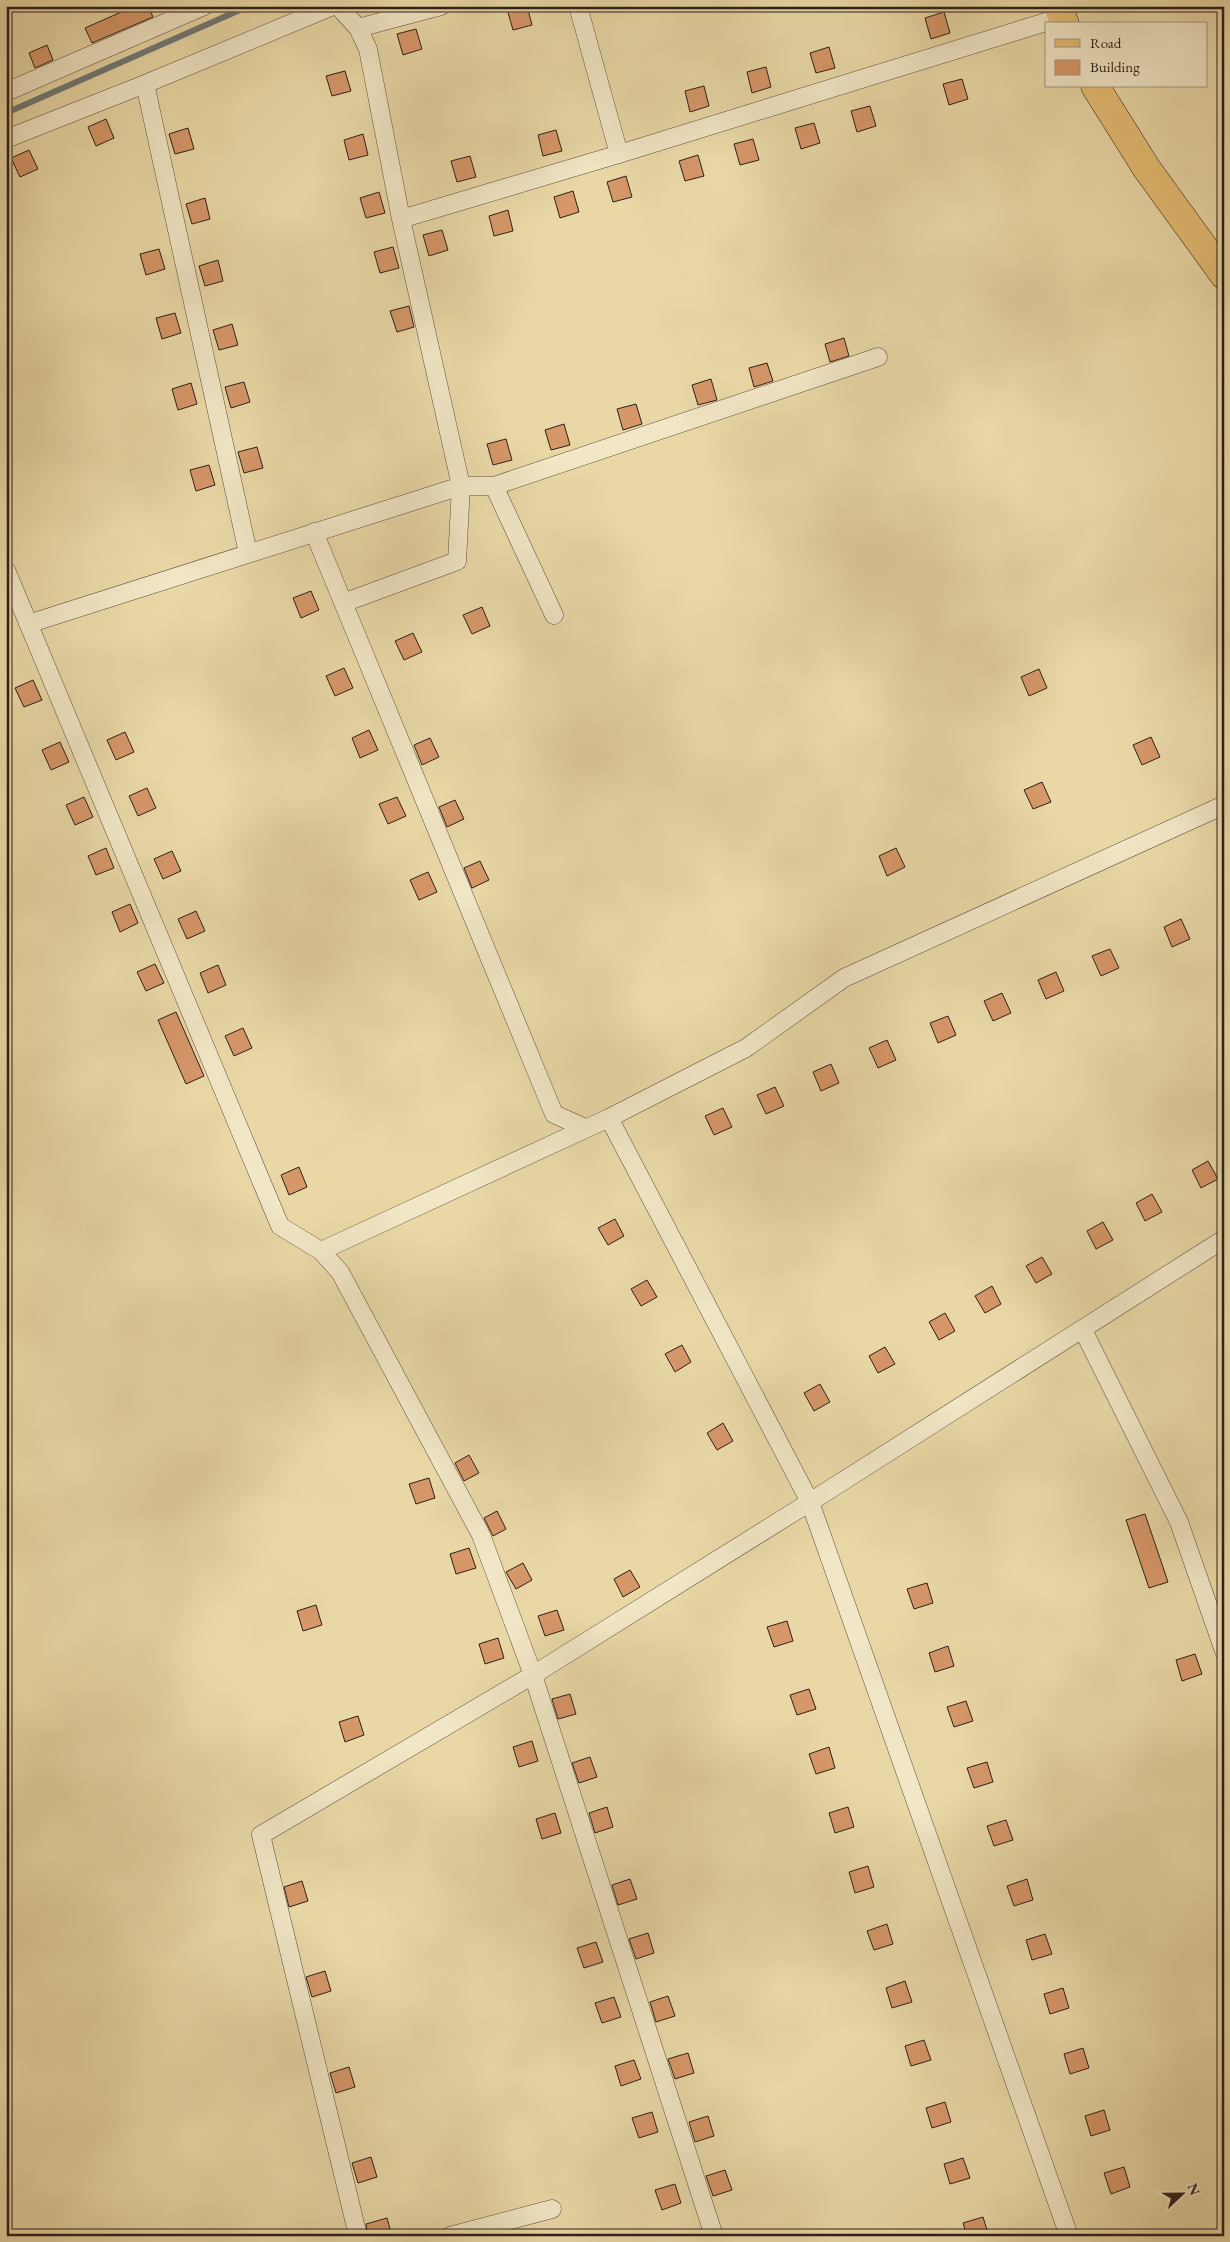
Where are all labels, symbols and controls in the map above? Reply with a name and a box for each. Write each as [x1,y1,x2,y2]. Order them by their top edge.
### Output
legend [1045,22,1208,88]
text: Road [1090,33,1122,52]
text: Building [1090,57,1140,76]
north arrow [1158,2170,1208,2220]
text: N [1184,2181,1205,2198]

